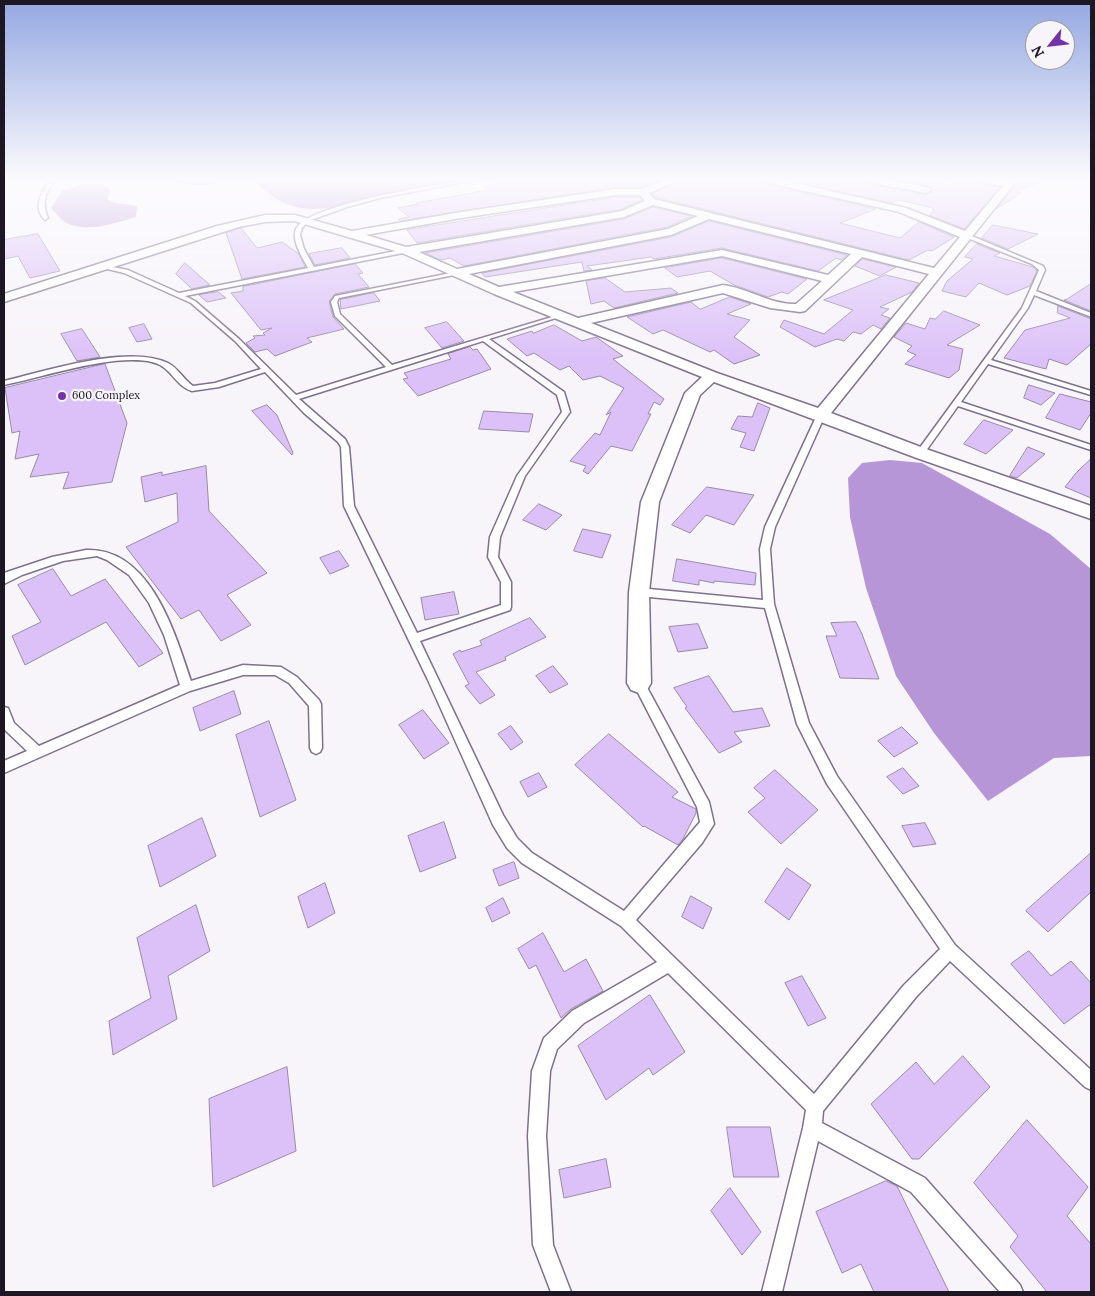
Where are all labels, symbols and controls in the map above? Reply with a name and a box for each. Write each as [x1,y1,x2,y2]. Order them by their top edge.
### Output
north arrow [1025,20,1075,70]
text: N [1027,43,1048,61]
place label: 600 Complex [72,389,140,403]
marker: 600 Complex [56,390,68,402]

